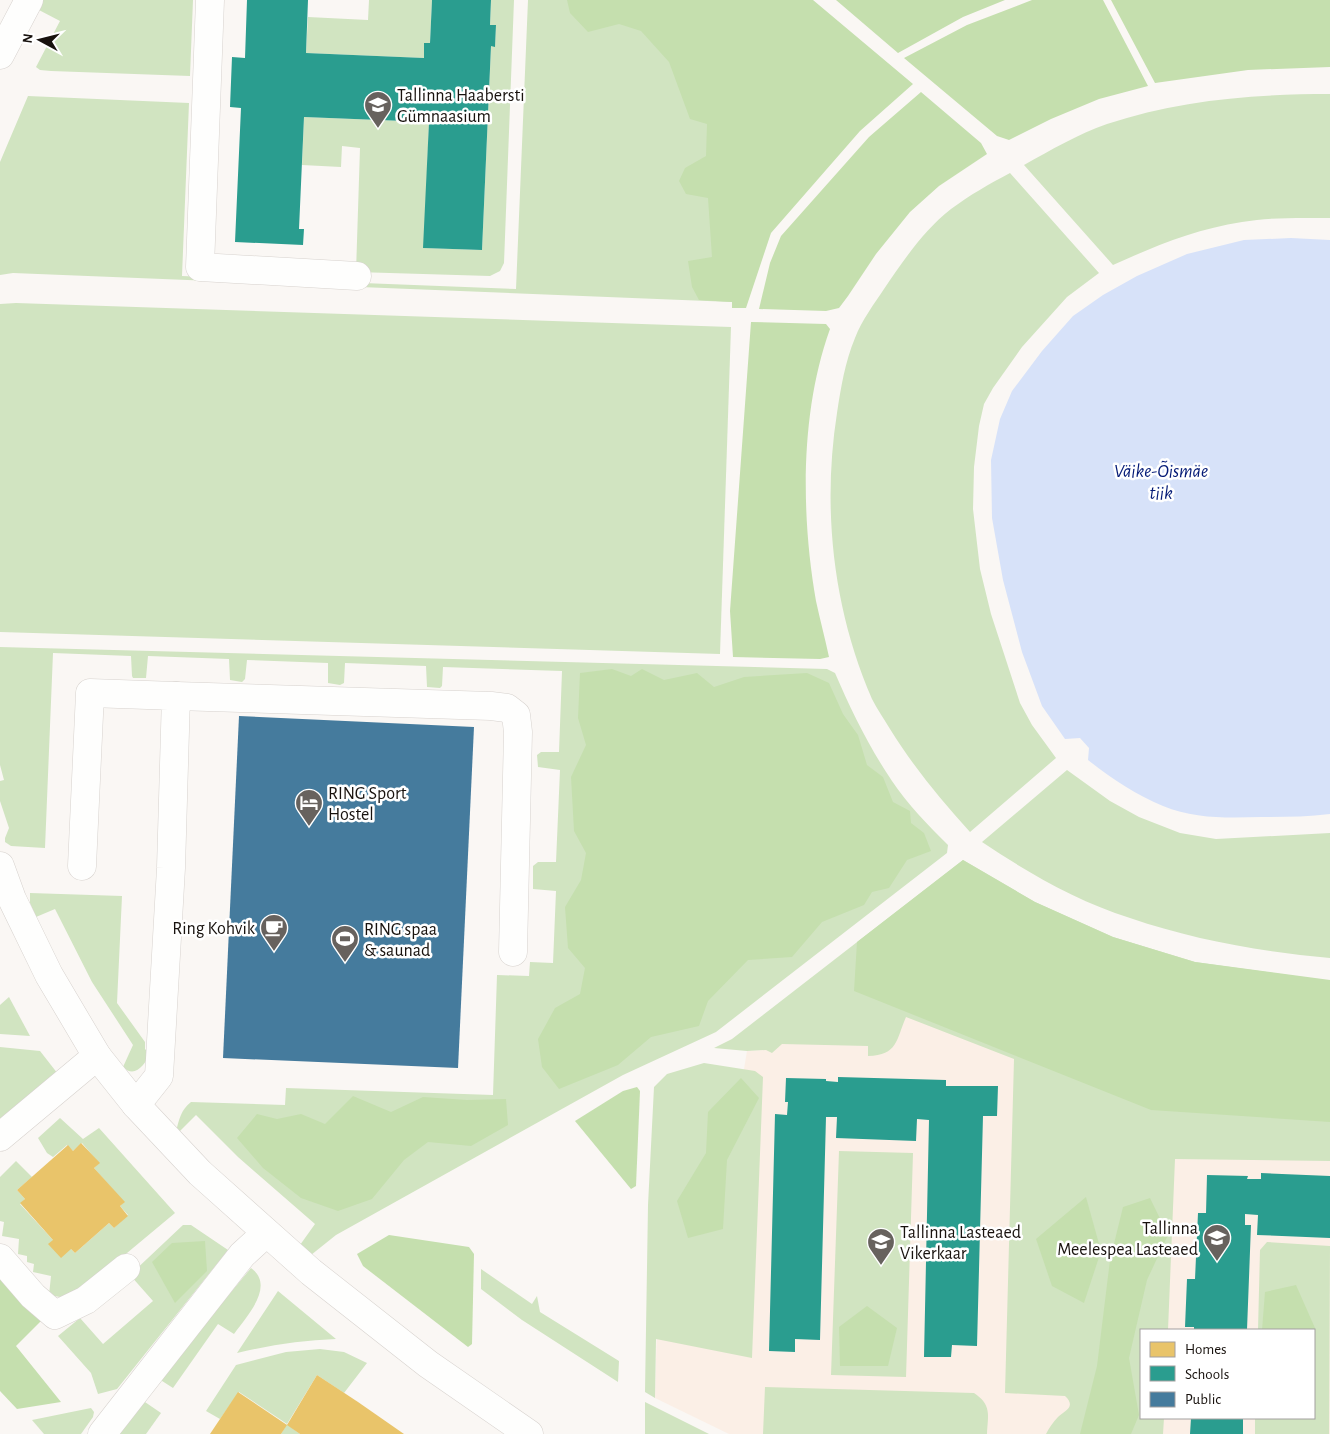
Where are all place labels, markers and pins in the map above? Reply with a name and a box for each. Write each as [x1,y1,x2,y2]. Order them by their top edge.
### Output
place label: Tallinna Haabersti Gümnaasium [397,87,525,126]
school or university icon: Tallinna Haabersti Gümnaasium [363,90,393,129]
place label: RING Sport Hostel [328,785,407,824]
hotel icon: RING Sport Hostel [294,788,324,827]
cafe icon: Ring Kohvik [259,913,289,952]
place label: Ring Kohvik [172,920,256,938]
place label: RING spaa & saunad [364,921,437,960]
sports icon: RING spaa & saunad [330,924,360,963]
place label: Tallinna Meelespea Lasteaed [1057,1220,1198,1259]
school or university icon: Tallinna Meelespea Lasteaed [1202,1223,1232,1262]
place label: Tallinna Lasteaed Vikerkaar [900,1224,1021,1263]
school or university icon: Tallinna Lasteaed Vikerkaar [866,1227,896,1266]

